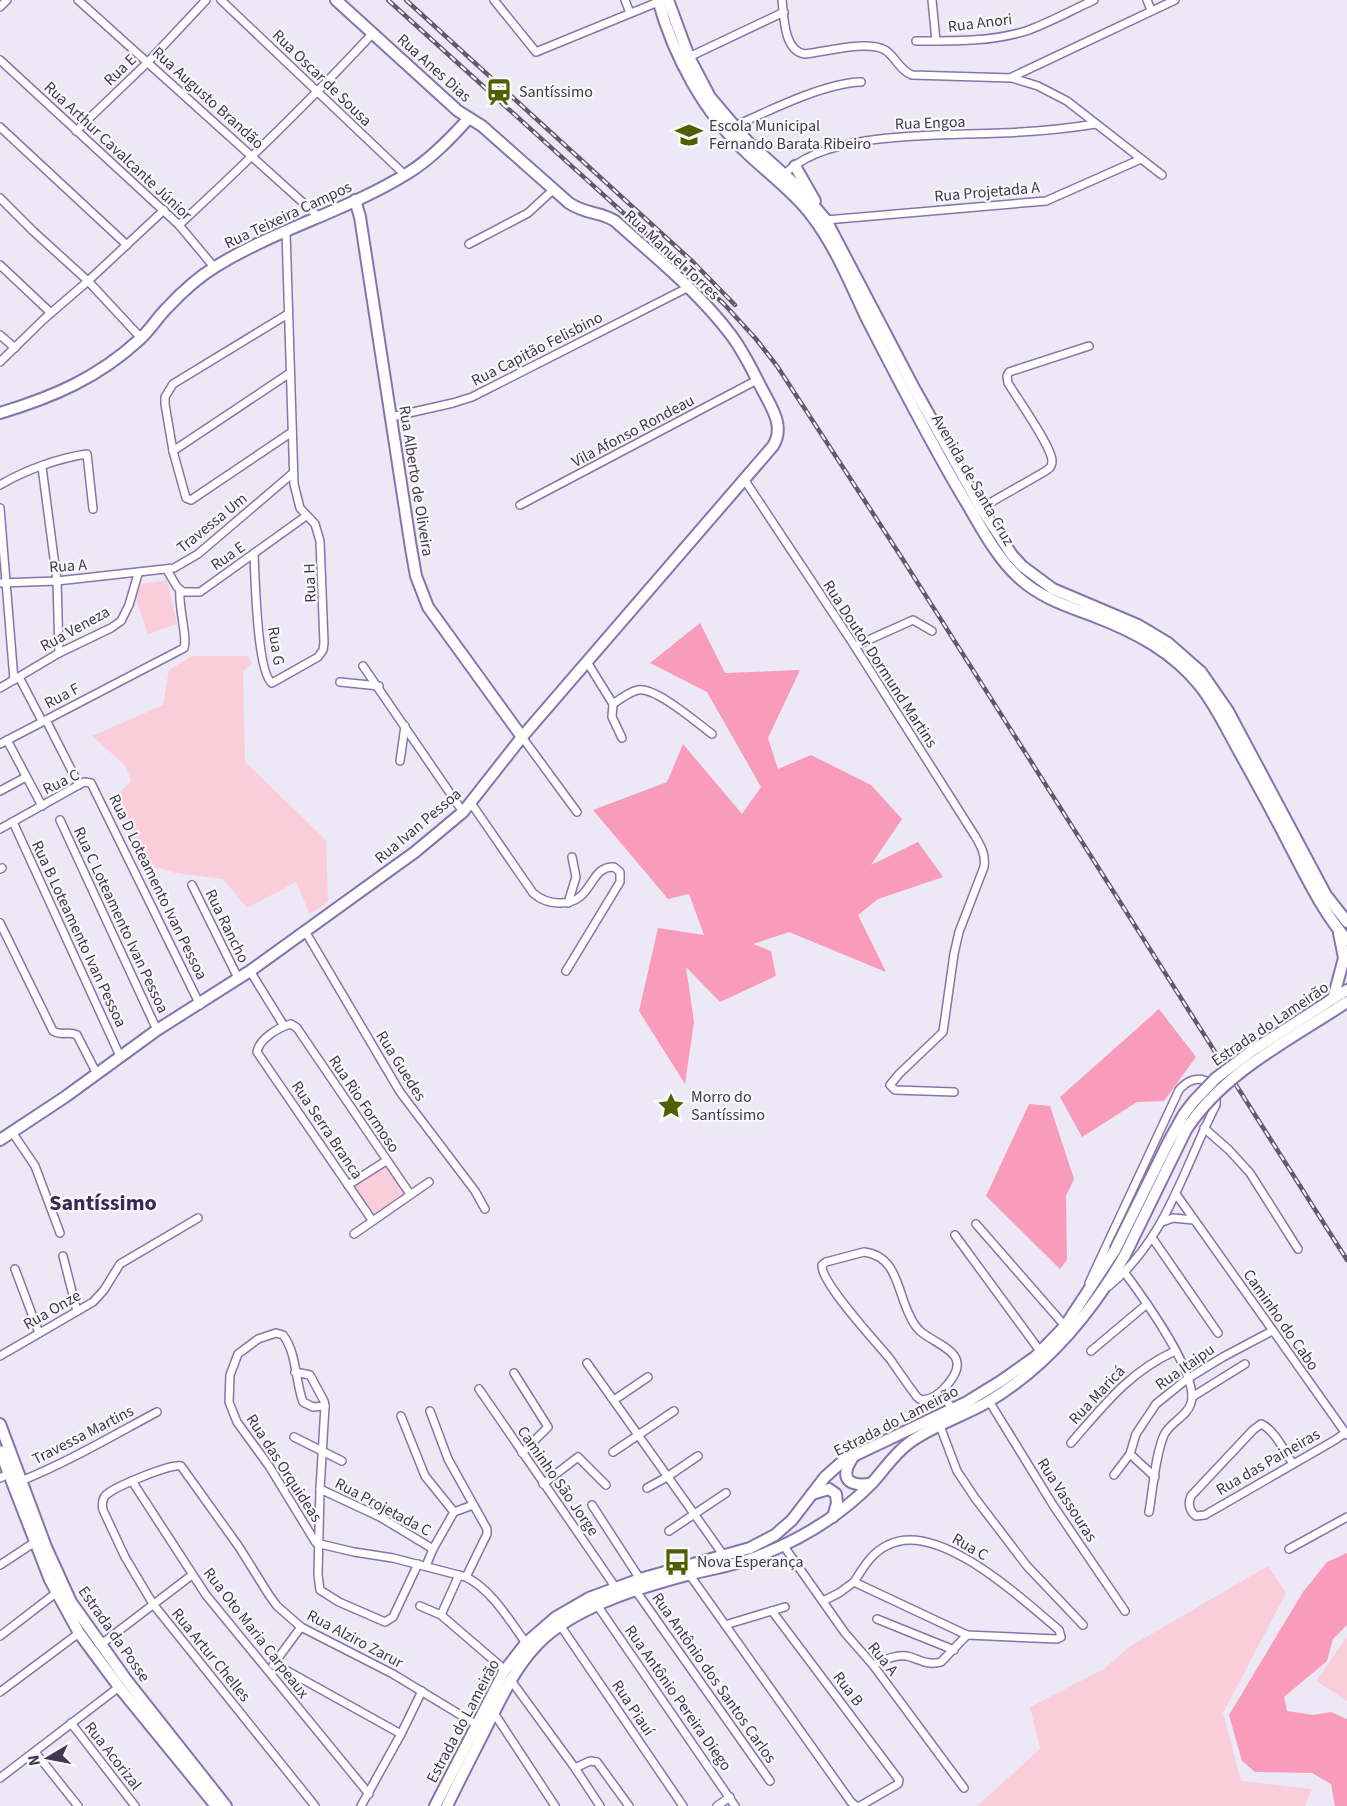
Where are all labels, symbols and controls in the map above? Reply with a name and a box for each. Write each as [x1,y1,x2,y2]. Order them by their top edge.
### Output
street label: Rua Anori [947,8,1013,38]
street label: Rua Oscar de Sousa [267,25,377,131]
street label: Rua Anes Dias [392,29,476,107]
street label: Rua Augusto Brandão [147,42,269,154]
street label: Rua E [99,49,141,91]
street label: Rua Arthur Cavalcante Júnior [39,76,197,226]
station icon: Santíssimo [484,77,514,107]
place label: Santíssimo [519,81,593,103]
street label: Rua Engoa [894,111,966,135]
place label: Escola Municipal Fernando Barata Ribeiro [709,115,871,155]
school or university icon: Escola Municipal Fernando Barata Ribeiro [674,120,704,150]
street label: Rua Teixeira Campos [221,176,356,254]
street label: Rua Projetada A [933,176,1041,208]
street label: Rua Manuel Torres [619,205,725,305]
street label: Rua Capitão Felisbino [468,306,606,392]
street label: Vila Afonso Rondeau [568,389,698,473]
street label: Rua Alberto de Oliveira [393,404,439,558]
street label: Avenida de Santa Cruz [926,410,1020,550]
street label: Travessa Um [172,488,252,558]
street label: Rua E [206,536,250,576]
street label: Rua A [48,554,88,578]
street label: Rua H [298,563,322,603]
street label: Rua Doutor Dormund Martins [817,576,943,752]
street label: Rua Veneza [36,601,114,657]
street label: Rua G [262,625,290,667]
street label: Rua F [41,678,84,714]
street label: Rua C [39,764,83,800]
street label: Rua Ivan Pessoa [370,783,466,869]
street label: Rua D Loteamento Ivan Pessoa [103,791,213,983]
street label: Rua C Loteamento Ivan Pessoa [68,823,174,1017]
street label: Rua B Loteamento Ivan Pessoa [26,837,132,1031]
street label: Rua Rancho [200,885,254,967]
street label: Estrada do Lameirão [1207,977,1333,1071]
street label: Rua Guedes [371,1027,431,1106]
street label: Rua Rio Formoso [323,1051,405,1157]
street label: Rua Serra Branca [286,1077,368,1183]
place label: Morro do Santíssimo [691,1086,765,1126]
place icon: Morro do Santíssimo [656,1091,686,1121]
district label: Santíssimo [49,1187,157,1219]
street label: Caminho do Cabo [1238,1265,1324,1375]
street label: Rua Onze [19,1285,85,1335]
street label: Rua Itaipu [1151,1339,1219,1395]
street label: Rua Maricá [1064,1361,1130,1429]
street label: Estrada do Lameirão [830,1380,962,1462]
street label: Travessa Martins [28,1400,138,1470]
street label: Rua das Orquideas [241,1410,327,1527]
street label: Caminho São Jorge [512,1422,604,1540]
street label: Rua das Paineiras [1212,1423,1324,1501]
street label: Rua Vassouras [1032,1454,1102,1546]
street label: Rua Projetada C [331,1472,435,1542]
street label: Rua C [948,1528,992,1566]
bus stop icon: Nova Esperança [662,1547,692,1577]
place label: Nova Esperança [697,1551,804,1573]
street label: Rua Oto Maria Carpeaux [198,1563,314,1703]
street label: Estrada da Posse [73,1582,155,1686]
street label: Rua Antônio dos Santos Carlos [647,1588,782,1768]
street label: Rua Artur Chelles [166,1603,256,1707]
street label: Rua Alziro Zarur [303,1604,407,1674]
street label: Rua Antônio Pereira Diego [619,1621,737,1775]
street label: Rua A [863,1637,904,1681]
street label: Estrada do Lameirão [421,1655,505,1787]
street label: Rua B [828,1667,868,1711]
street label: Rua Piauí [606,1676,660,1741]
street label: Rua Acorizal [79,1717,147,1795]
north arrow [18,1728,78,1788]
text: N [22,1753,46,1768]

